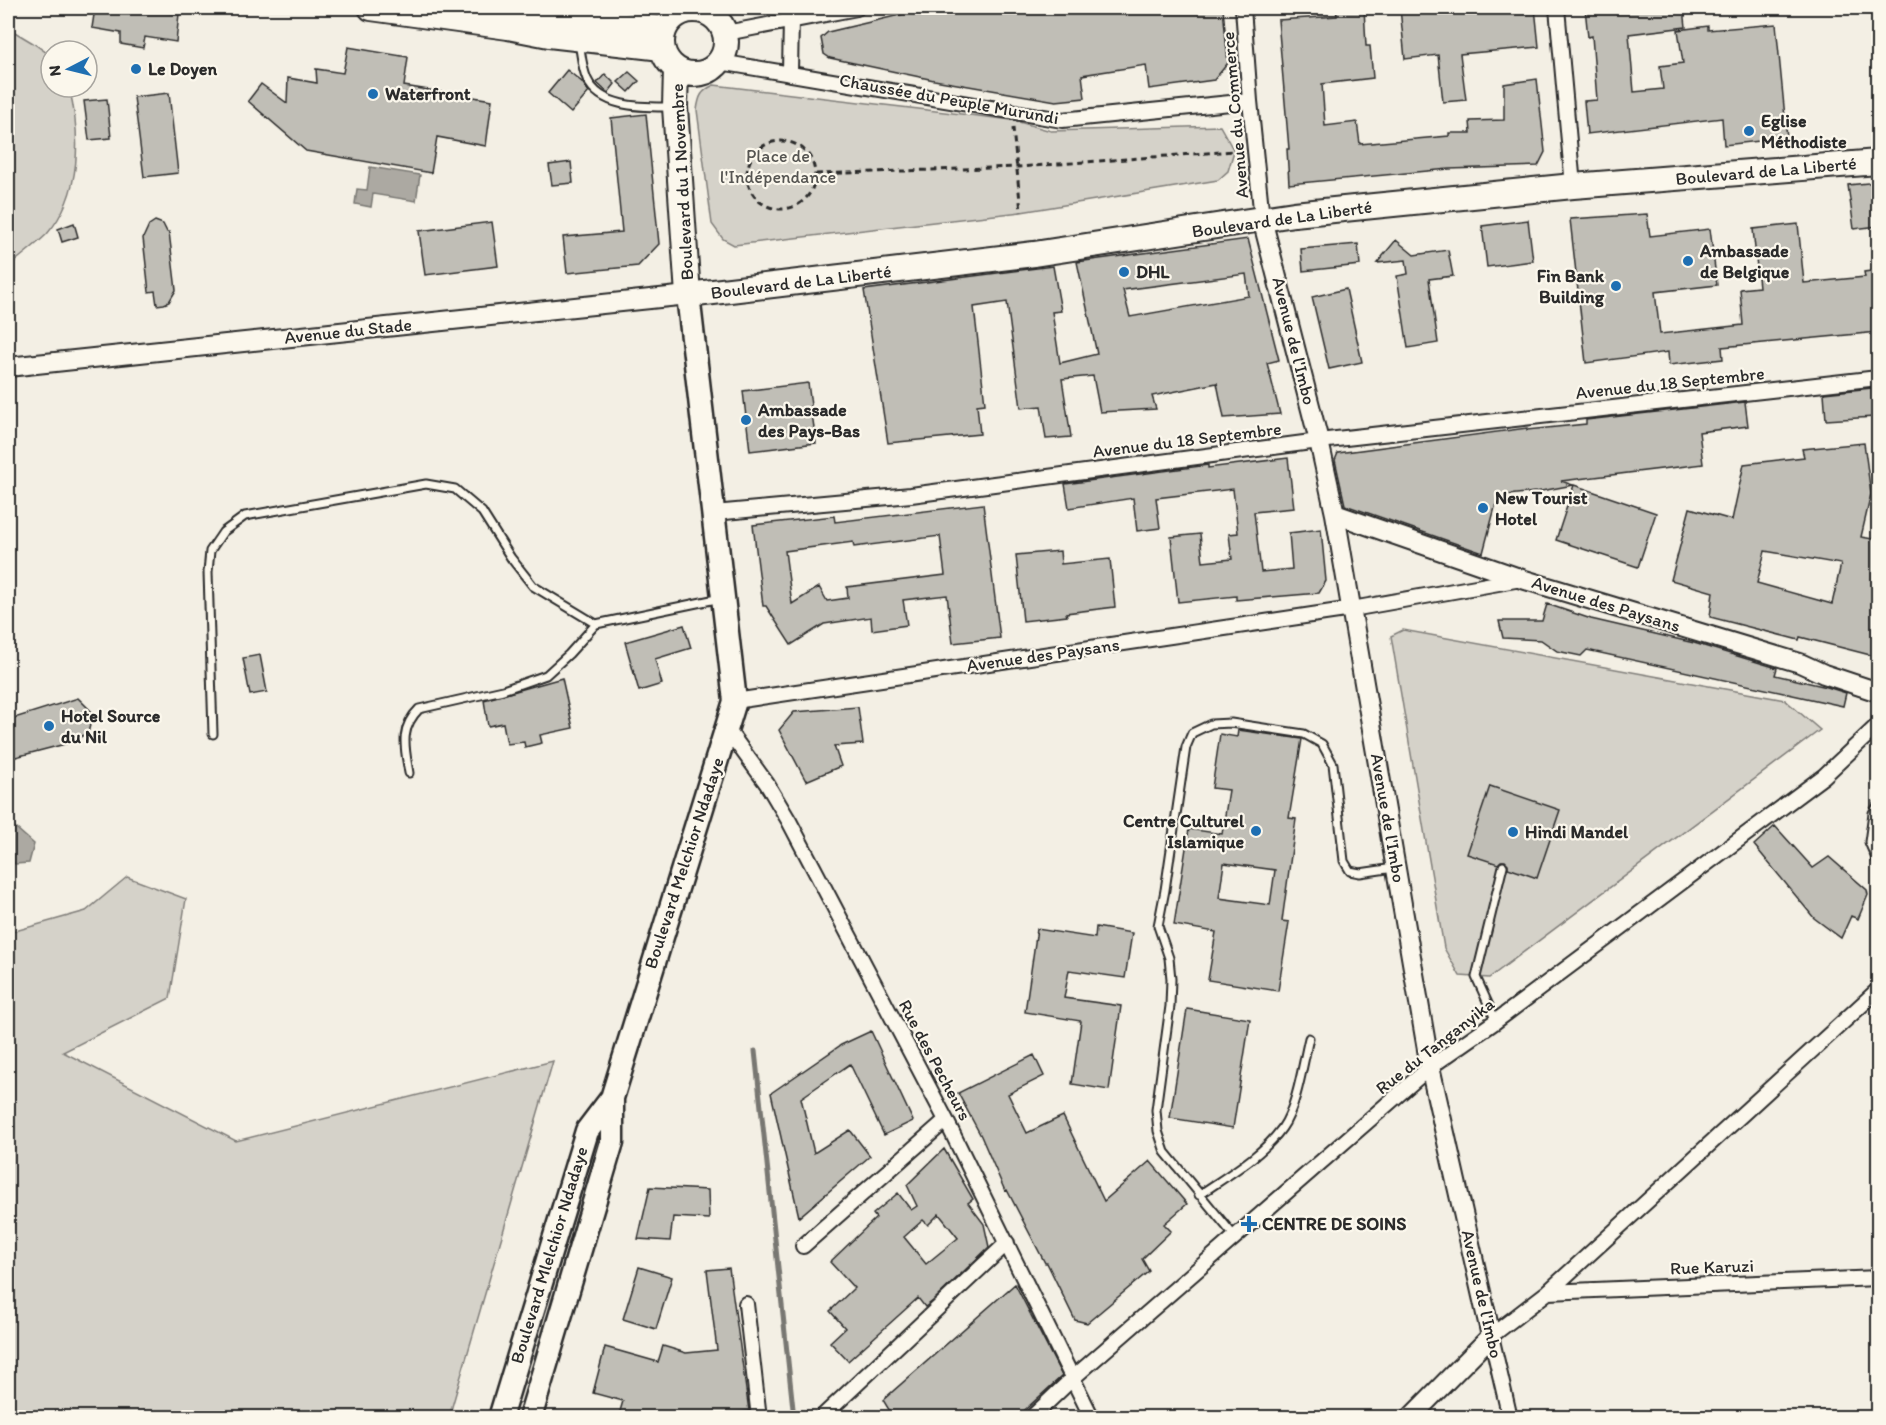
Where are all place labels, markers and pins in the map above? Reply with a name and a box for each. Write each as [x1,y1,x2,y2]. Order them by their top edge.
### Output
place label: Le Doyen [148,58,217,80]
marker: Le Doyen [129,62,143,76]
place label: Waterfront [385,83,471,105]
marker: Waterfront [366,87,380,101]
place label: Eglise Méthodiste [1761,110,1847,153]
marker: Eglise Méthodiste [1742,124,1756,138]
place label: Ambassade de Belgique [1699,240,1790,283]
marker: Ambassade de Belgique [1681,254,1695,268]
place label: DHL [1136,261,1170,283]
marker: DHL [1117,265,1131,279]
place label: Fin Bank Building [1537,265,1605,308]
marker: Fin Bank Building [1609,279,1623,293]
place label: Ambassade des Pays-Bas [757,399,860,442]
marker: Ambassade des Pays-Bas [739,413,753,427]
place label: New Tourist Hotel [1495,487,1588,530]
marker: New Tourist Hotel [1476,501,1490,515]
place label: Hotel Source du Nil [61,705,161,748]
marker: Hotel Source du Nil [42,719,56,733]
place label: Centre Culturel Islamique [1123,810,1245,853]
place label: Hindi Mandel [1525,821,1629,843]
marker: Centre Culturel Islamique [1249,824,1263,838]
marker: Hindi Mandel [1506,825,1520,839]
place label: CENTRE DE SOINS [1262,1213,1406,1235]
marker: CENTRE DE SOINS [1240,1215,1258,1233]

